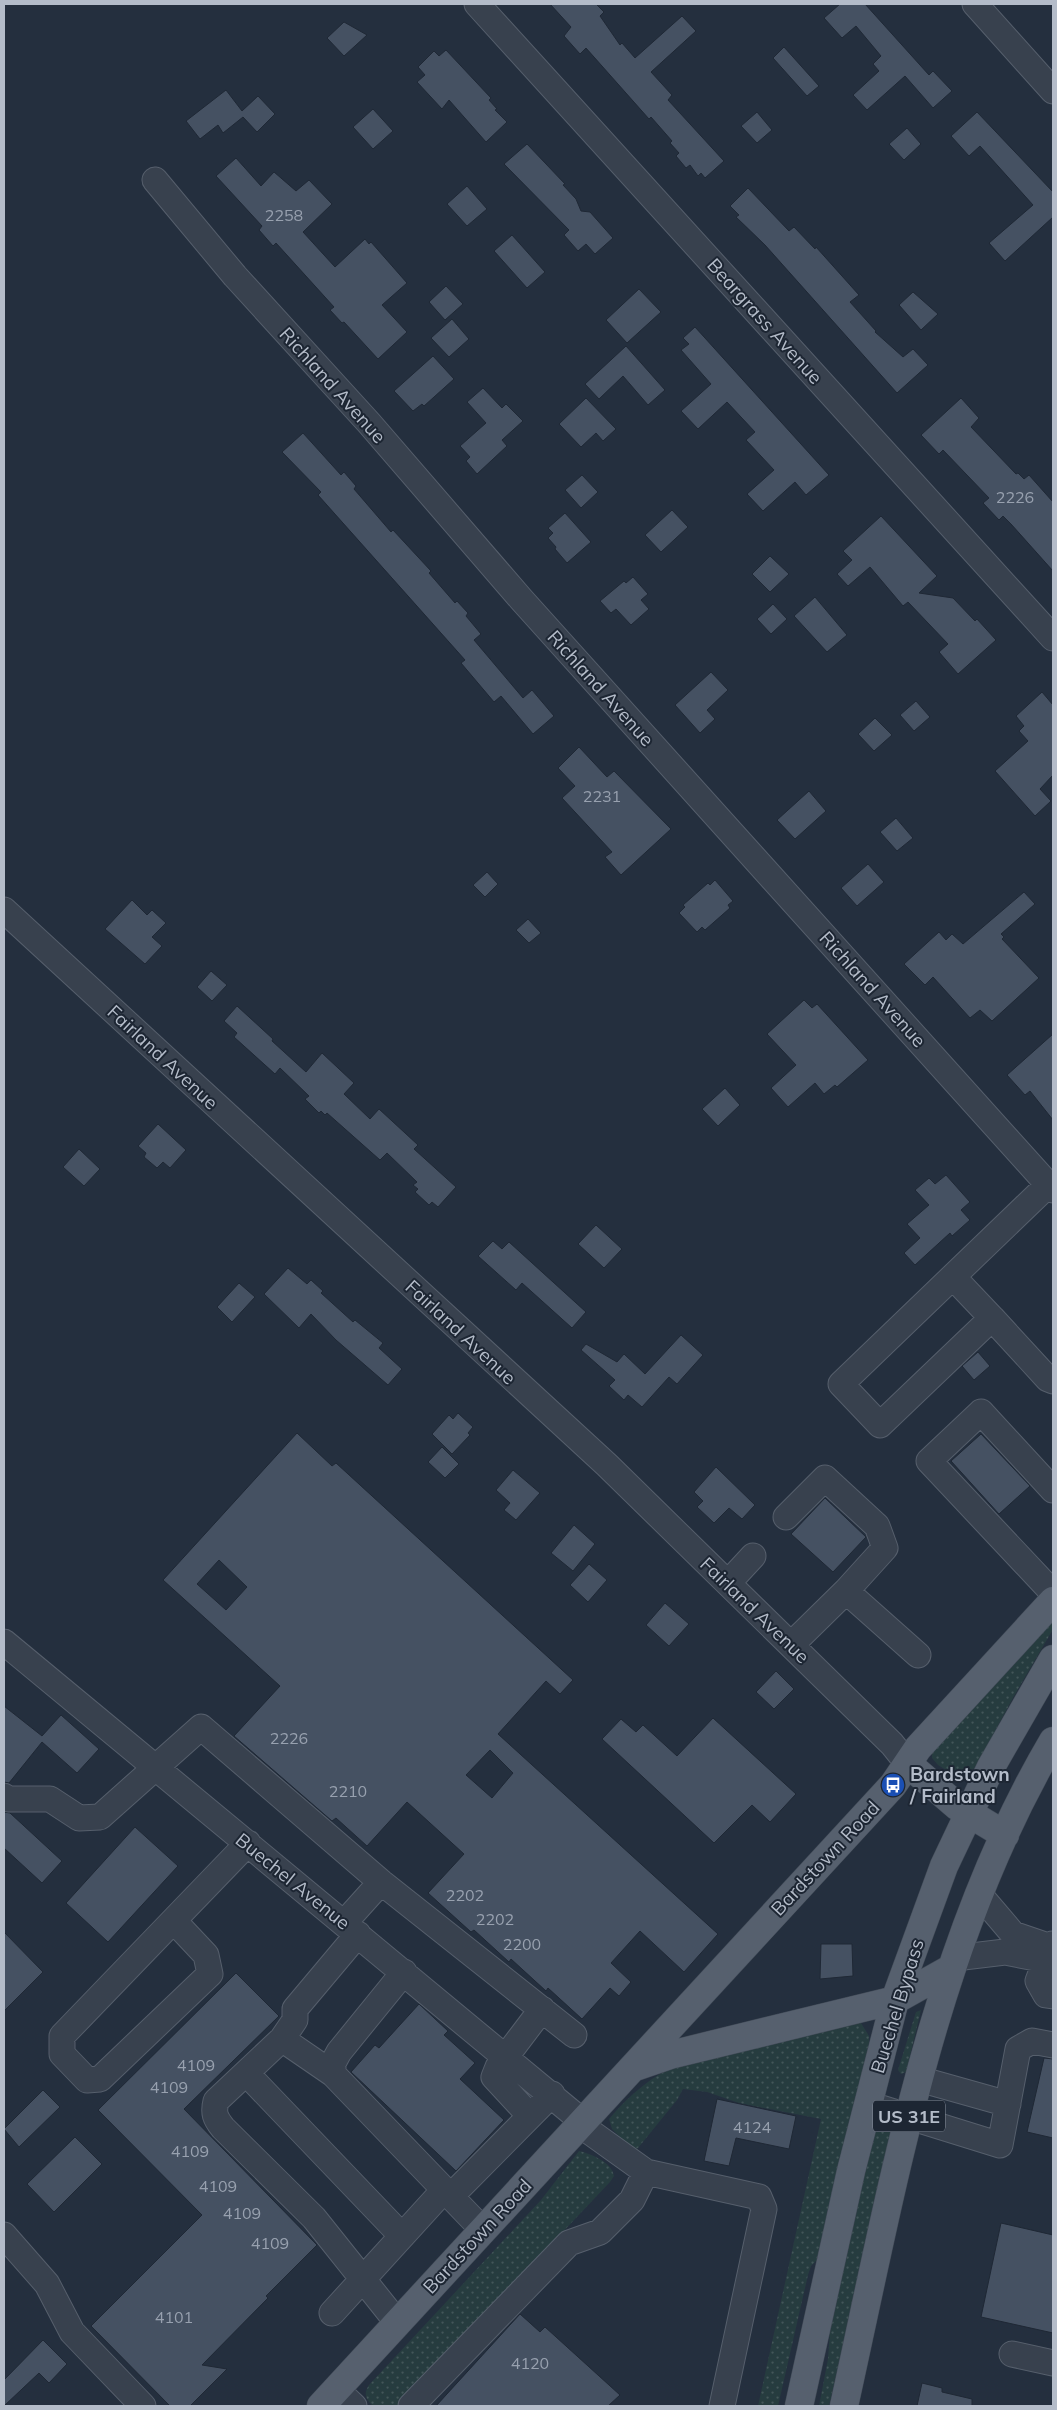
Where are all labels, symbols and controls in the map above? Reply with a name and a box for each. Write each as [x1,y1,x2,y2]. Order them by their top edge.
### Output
house number: 2258 [265,205,303,225]
street label: Beargrass Avenue [702,253,828,389]
street label: Richland Avenue [275,322,391,448]
house number: 2226 [996,487,1034,507]
street label: Richland Avenue [543,625,659,751]
house number: 2231 [583,786,621,806]
street label: Richland Avenue [815,926,931,1052]
street label: Fairland Avenue [103,1000,223,1114]
street label: Fairland Avenue [401,1275,521,1389]
street label: Fairland Avenue [695,1552,815,1668]
house number: 2226 [270,1728,308,1748]
place label: Bardstown / Fairland [909,1762,1010,1808]
bus stop icon: Bardstown / Fairland [880,1772,906,1798]
house number: 2210 [329,1781,367,1801]
street label: Bardstown Road [766,1796,884,1920]
street label: Buechel Avenue [231,1827,355,1935]
house number: 2202 [446,1885,484,1905]
house number: 2202 [476,1909,514,1929]
house number: 2200 [503,1934,541,1954]
street label: Buechel Bypass [865,1936,929,2076]
house number: 4109 [177,2055,215,2075]
house number: 4109 [150,2077,188,2097]
road number: US 31E [873,2100,945,2132]
house number: 4124 [733,2117,772,2137]
house number: 4109 [171,2141,209,2161]
street label: Bardstown Road [418,2174,536,2298]
house number: 4109 [199,2176,237,2196]
house number: 4109 [223,2203,261,2223]
house number: 4109 [251,2233,289,2253]
house number: 4101 [155,2307,193,2327]
house number: 4120 [511,2353,549,2373]

